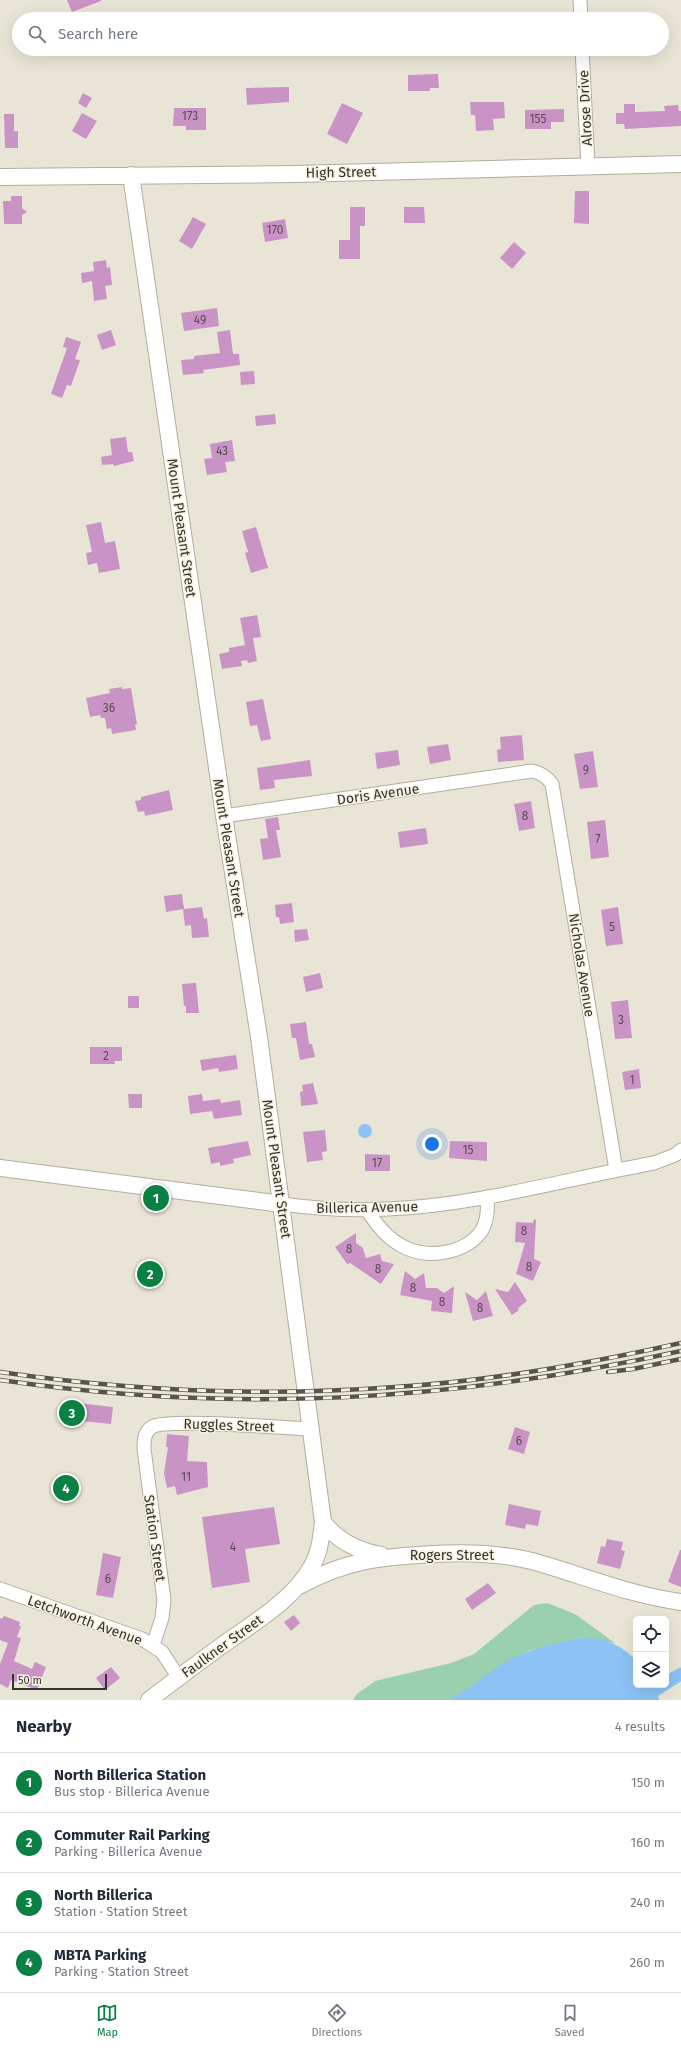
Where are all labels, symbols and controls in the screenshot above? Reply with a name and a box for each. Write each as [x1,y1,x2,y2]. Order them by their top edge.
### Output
search box [12,12,669,56]
icon: search [26,23,48,45]
text: Search here [58,25,138,43]
street label: Alrose Drive [575,70,596,146]
house number: 173 [182,109,198,123]
house number: 155 [529,112,547,126]
street label: High Street [306,163,377,182]
house number: 170 [266,223,284,237]
house number: 49 [194,313,206,327]
house number: 43 [216,444,228,458]
street label: Mount Pleasant Street [163,457,200,600]
house number: 36 [103,701,115,715]
house number: 9 [583,763,589,777]
street label: Mount Pleasant Street [209,778,248,920]
street label: Doris Avenue [336,780,420,809]
house number: 8 [522,809,529,823]
house number: 7 [595,832,601,846]
street label: Nicholas Avenue [565,912,598,1018]
house number: 5 [609,920,615,934]
house number: 3 [618,1013,624,1027]
house number: 2 [103,1049,109,1063]
house number: 1 [629,1073,635,1087]
street label: Mount Pleasant Street [258,1098,295,1241]
your location [422,1134,442,1154]
house number: 15 [462,1143,474,1157]
house number: 17 [372,1156,382,1170]
pin: 1 [143,1183,169,1213]
street label: Billerica Avenue [316,1198,418,1217]
house number: 8 [521,1224,528,1238]
house number: 8 [346,1242,353,1256]
pin: 2 [137,1259,163,1289]
house number: 8 [526,1260,533,1274]
house number: 8 [375,1262,382,1276]
house number: 8 [410,1281,417,1295]
house number: 8 [439,1295,446,1309]
house number: 8 [477,1301,484,1315]
pin: 3 [59,1398,85,1428]
street label: Ruggles Street [183,1415,276,1436]
house number: 6 [516,1434,522,1448]
house number: 11 [181,1470,191,1484]
pin: 4 [53,1473,79,1503]
street label: Station Street [140,1494,169,1583]
house number: 4 [230,1540,237,1554]
street label: Rogers Street [410,1547,495,1564]
house number: 6 [105,1572,111,1586]
street label: Letchworth Avenue [25,1592,145,1649]
street label: Faulkner Street [178,1611,267,1681]
map controls [633,1616,669,1688]
button: locate [633,1616,669,1652]
button: layers [633,1652,669,1688]
scale bar [12,1672,107,1691]
text: 50 m [18,1674,42,1687]
text: Nearby [16,1716,71,1737]
text: 4 results [615,1719,665,1734]
text: North Billerica Station [54,1766,206,1784]
text: 1 [26,1775,32,1790]
text: 150 m [631,1775,665,1790]
text: Bus stop · Billerica Avenue [54,1784,210,1799]
text: Commuter Rail Parking [54,1826,210,1844]
text: 2 [26,1835,32,1850]
text: 160 m [631,1835,665,1850]
text: Parking · Billerica Avenue [54,1844,202,1859]
text: North Billerica [54,1886,153,1904]
text: 3 [26,1895,32,1910]
text: 240 m [630,1895,665,1910]
text: Station · Station Street [54,1904,187,1919]
text: MBTA Parking [54,1946,146,1964]
text: 4 [25,1955,33,1970]
text: 260 m [630,1955,665,1970]
text: Parking · Station Street [54,1964,189,1979]
tab: Map [96,2002,118,2039]
tab: Directions [311,2002,362,2039]
tab: Saved [555,2002,585,2039]

